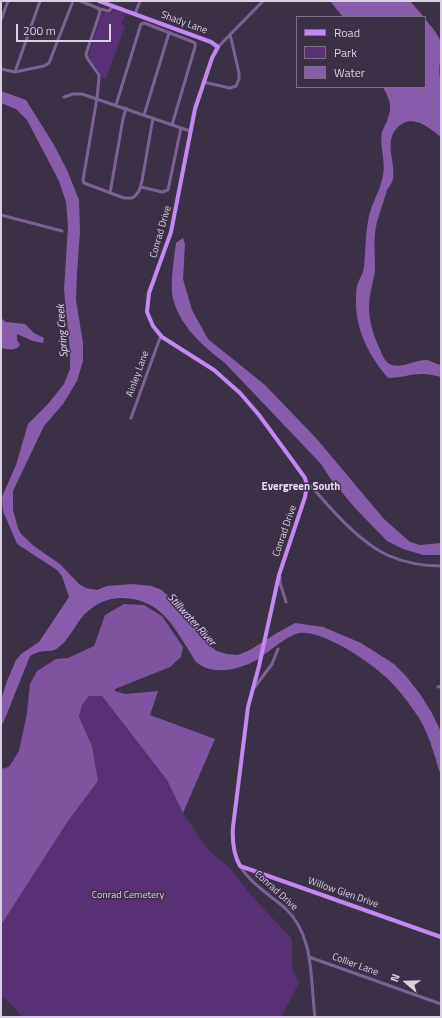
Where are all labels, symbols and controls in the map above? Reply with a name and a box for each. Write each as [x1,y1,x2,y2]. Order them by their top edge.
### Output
street label: Shady Lane [159,9,209,37]
scale bar [18,16,113,42]
legend [296,16,426,88]
text: 200 m [23,21,56,40]
text: Road [334,23,360,42]
text: Park [334,43,357,62]
text: Water [334,63,365,82]
street label: Conrad Drive [148,204,174,260]
water label: Spring Creek [55,304,71,358]
street label: Ainley Lane [124,349,152,399]
district label: Evergreen South [262,480,340,494]
street label: Conrad Drive [271,504,299,558]
water label: Stillwater River [164,591,218,649]
street label: Conrad Drive [252,869,300,913]
street label: Willow Glen Drive [306,875,380,911]
park label: Conrad Cemetery [92,890,164,902]
street label: Collier Lane [330,951,380,979]
north arrow [386,962,426,1002]
text: N [386,972,404,984]

